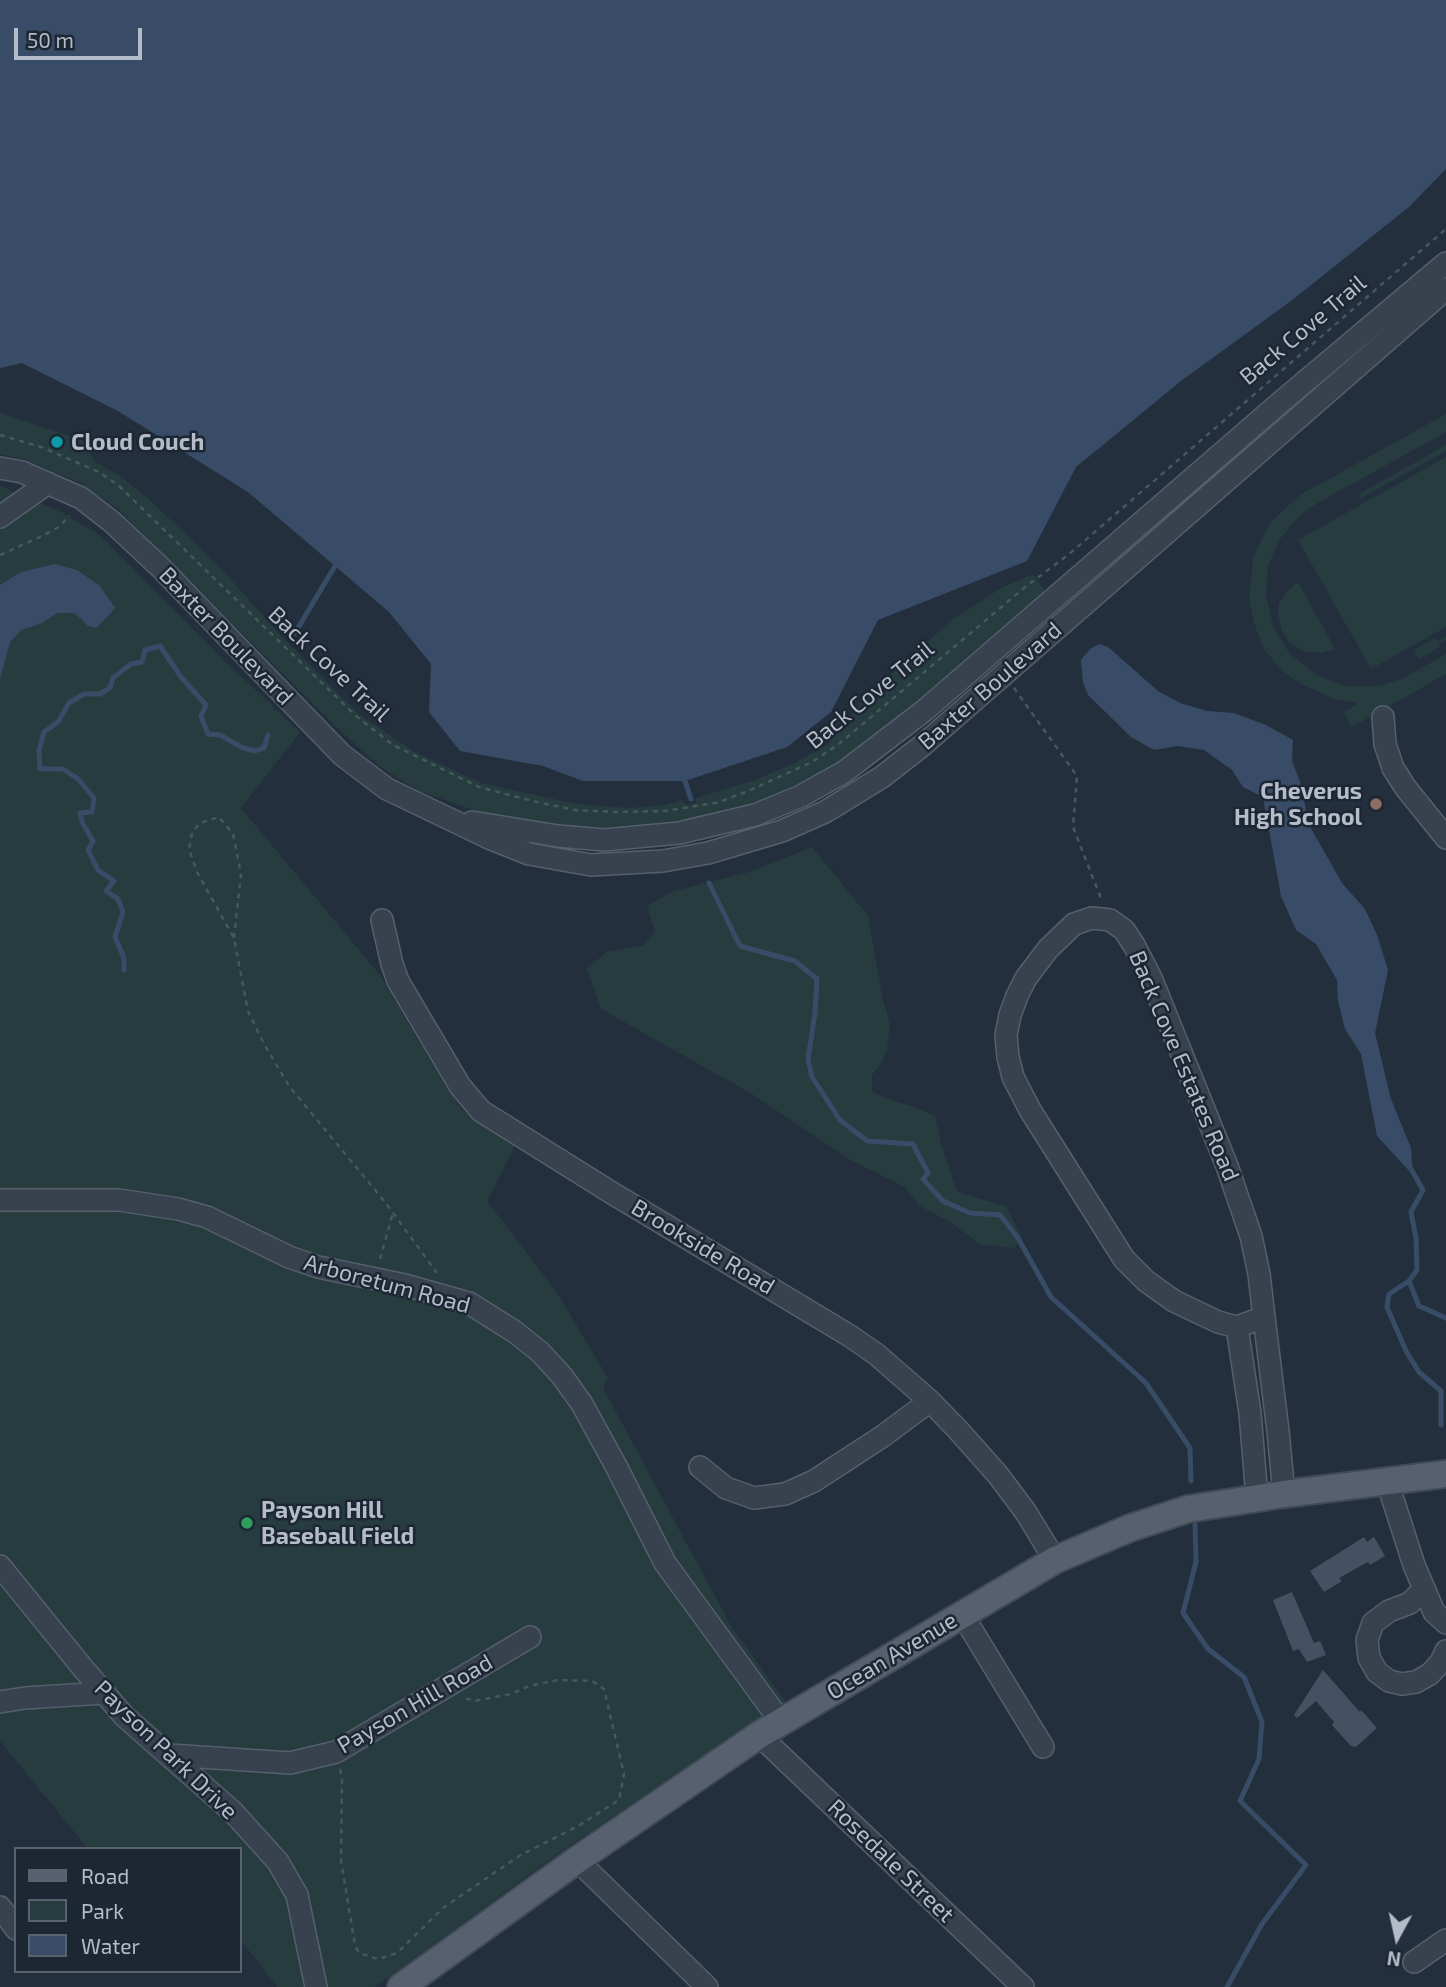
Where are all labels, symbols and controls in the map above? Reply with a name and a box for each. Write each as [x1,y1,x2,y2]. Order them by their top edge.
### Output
scale bar [18,14,145,58]
text: 50 m [27,27,74,52]
street label: Back Cove Trail [1234,269,1372,391]
place label: Cloud Couch [71,428,204,456]
marker: Cloud Couch [49,434,65,450]
street label: Baxter Boulevard [153,561,299,711]
street label: Back Cove Trail [262,601,396,727]
street label: Baxter Boulevard [913,616,1067,756]
street label: Back Cove Trail [801,635,939,755]
place label: Cheverus High School [1234,777,1362,831]
marker: Cheverus High School [1368,796,1384,812]
street label: Back Cove Estates Road [1123,947,1245,1185]
street label: Brookside Road [626,1193,780,1301]
street label: Arboretum Road [301,1249,473,1319]
place label: Payson Hill Baseball Field [261,1496,414,1550]
marker: Payson Hill Baseball Field [239,1515,255,1531]
street label: Ocean Avenue [822,1606,962,1706]
street label: Payson Hill Road [333,1648,497,1760]
street label: Payson Park Drive [89,1675,243,1825]
street label: Rosedale Street [822,1794,960,1928]
legend [14,1847,242,1973]
text: Road [81,1863,129,1888]
text: Park [81,1898,124,1923]
north arrow [1362,1903,1432,1973]
text: Water [81,1933,140,1958]
text: N [1386,1947,1402,1972]

